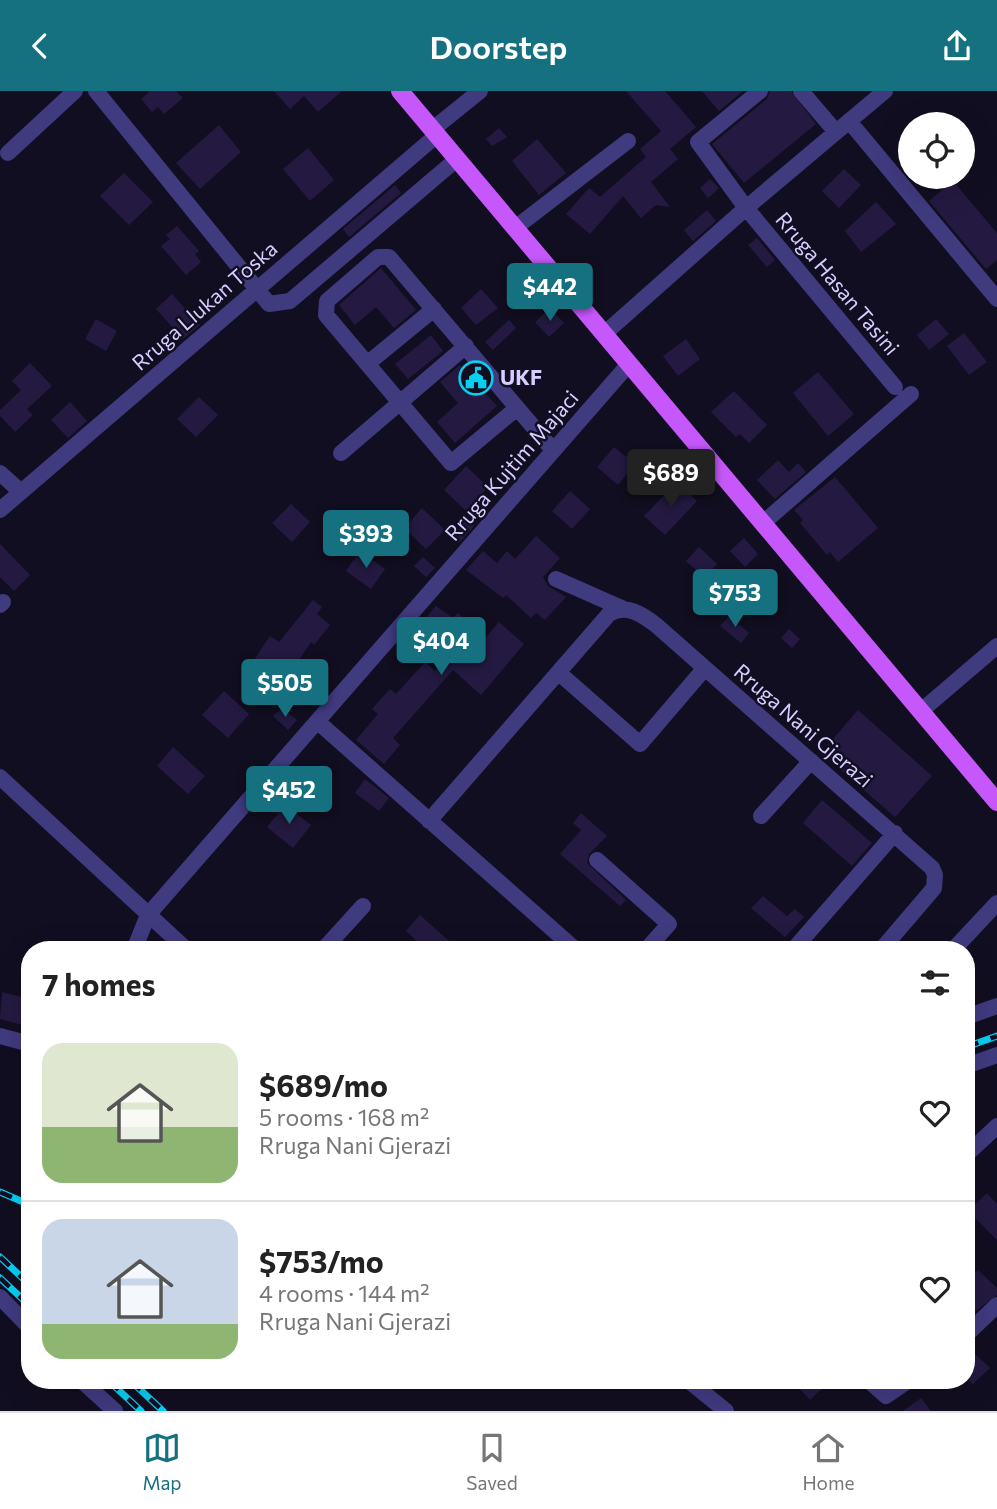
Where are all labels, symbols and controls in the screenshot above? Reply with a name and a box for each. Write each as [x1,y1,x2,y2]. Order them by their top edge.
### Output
text: Doorstep [430,26,568,66]
icon: back [21,27,59,65]
icon: share [938,27,976,65]
map controls [898,112,975,189]
button: locate [898,112,975,189]
street label: Rruga Hasan Tasini [771,207,905,360]
street label: Rruga Llukan Toska [126,235,282,375]
pin: $442 [509,264,591,323]
text: $442 [523,272,577,300]
public building icon: UKF [457,359,495,397]
place label: UKF [500,364,542,389]
street label: Rruga Kujtim Majaci [439,385,583,545]
pin: $689 [630,449,712,509]
text: $689 [643,458,699,486]
pin: $393 [325,511,407,570]
text: $393 [339,519,393,547]
pin: $753 [694,569,776,629]
text: $753 [709,578,761,606]
pin: $404 [400,617,482,677]
text: $404 [413,626,469,654]
street label: Rruga Nani Gjerazi [730,658,878,792]
pin: $505 [244,659,326,719]
text: $505 [257,668,313,696]
pin: $452 [248,767,330,826]
text: $452 [262,775,316,803]
icon: filters [916,964,954,1002]
text: 7 homes [42,965,155,1002]
text: $689/mo [259,1066,388,1103]
icon: home [98,1071,182,1155]
icon: heart [916,1094,954,1132]
text: 5 rooms · 168 m² [259,1103,429,1131]
text: Rruga Nani Gjerazi [259,1131,451,1159]
text: $753/mo [259,1242,384,1279]
icon: home [98,1247,182,1331]
icon: heart [916,1270,954,1308]
text: 4 rooms · 144 m² [259,1279,429,1307]
text: Rruga Nani Gjerazi [259,1307,451,1335]
tab: Map [142,1429,182,1494]
tab: Saved [466,1429,518,1494]
tab: Home [802,1429,855,1494]

